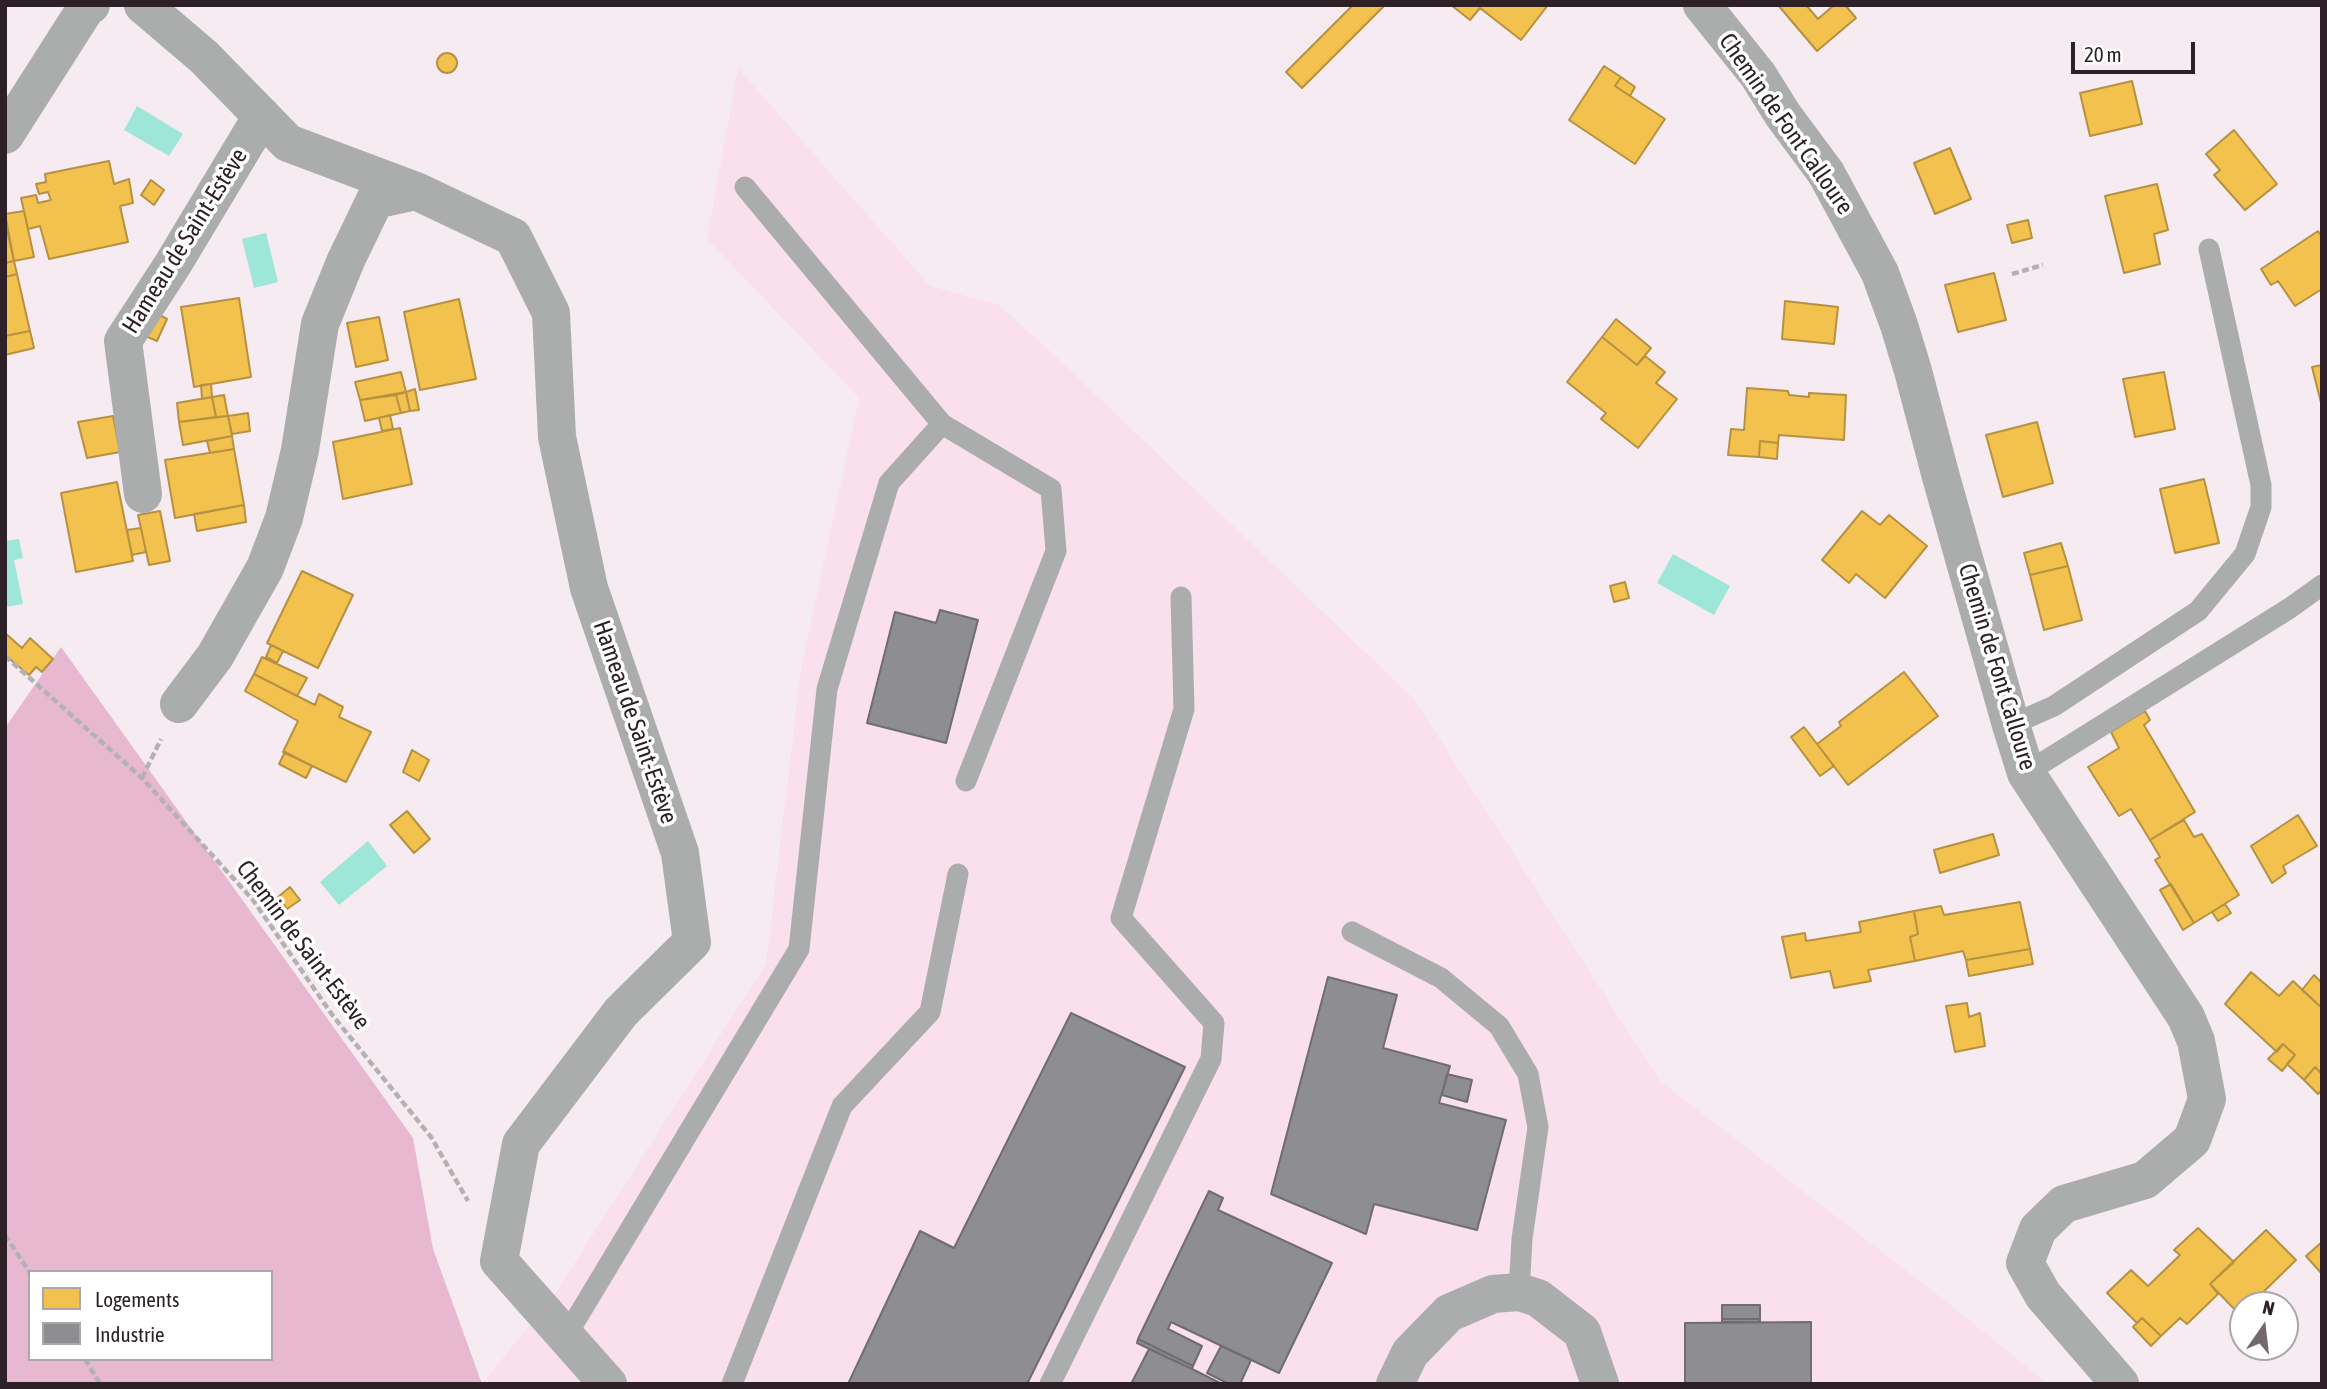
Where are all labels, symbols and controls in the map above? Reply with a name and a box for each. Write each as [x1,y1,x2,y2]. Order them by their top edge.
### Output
street label: Chemin de Font Calloure [1713,28,1859,220]
scale bar [2075,28,2199,72]
text: 20 m [2084,42,2122,66]
street label: Hameau de Saint-Estève [116,143,254,339]
street label: Chemin de Font Calloure [1952,560,2042,774]
street label: Hameau de Saint-Estève [587,617,683,827]
street label: Chemin de Saint-Estève [230,855,376,1035]
legend [28,1270,273,1361]
text: Logements [95,1287,179,1311]
north arrow [2229,1291,2299,1361]
text: N [2260,1296,2277,1320]
text: Industrie [95,1322,165,1346]

